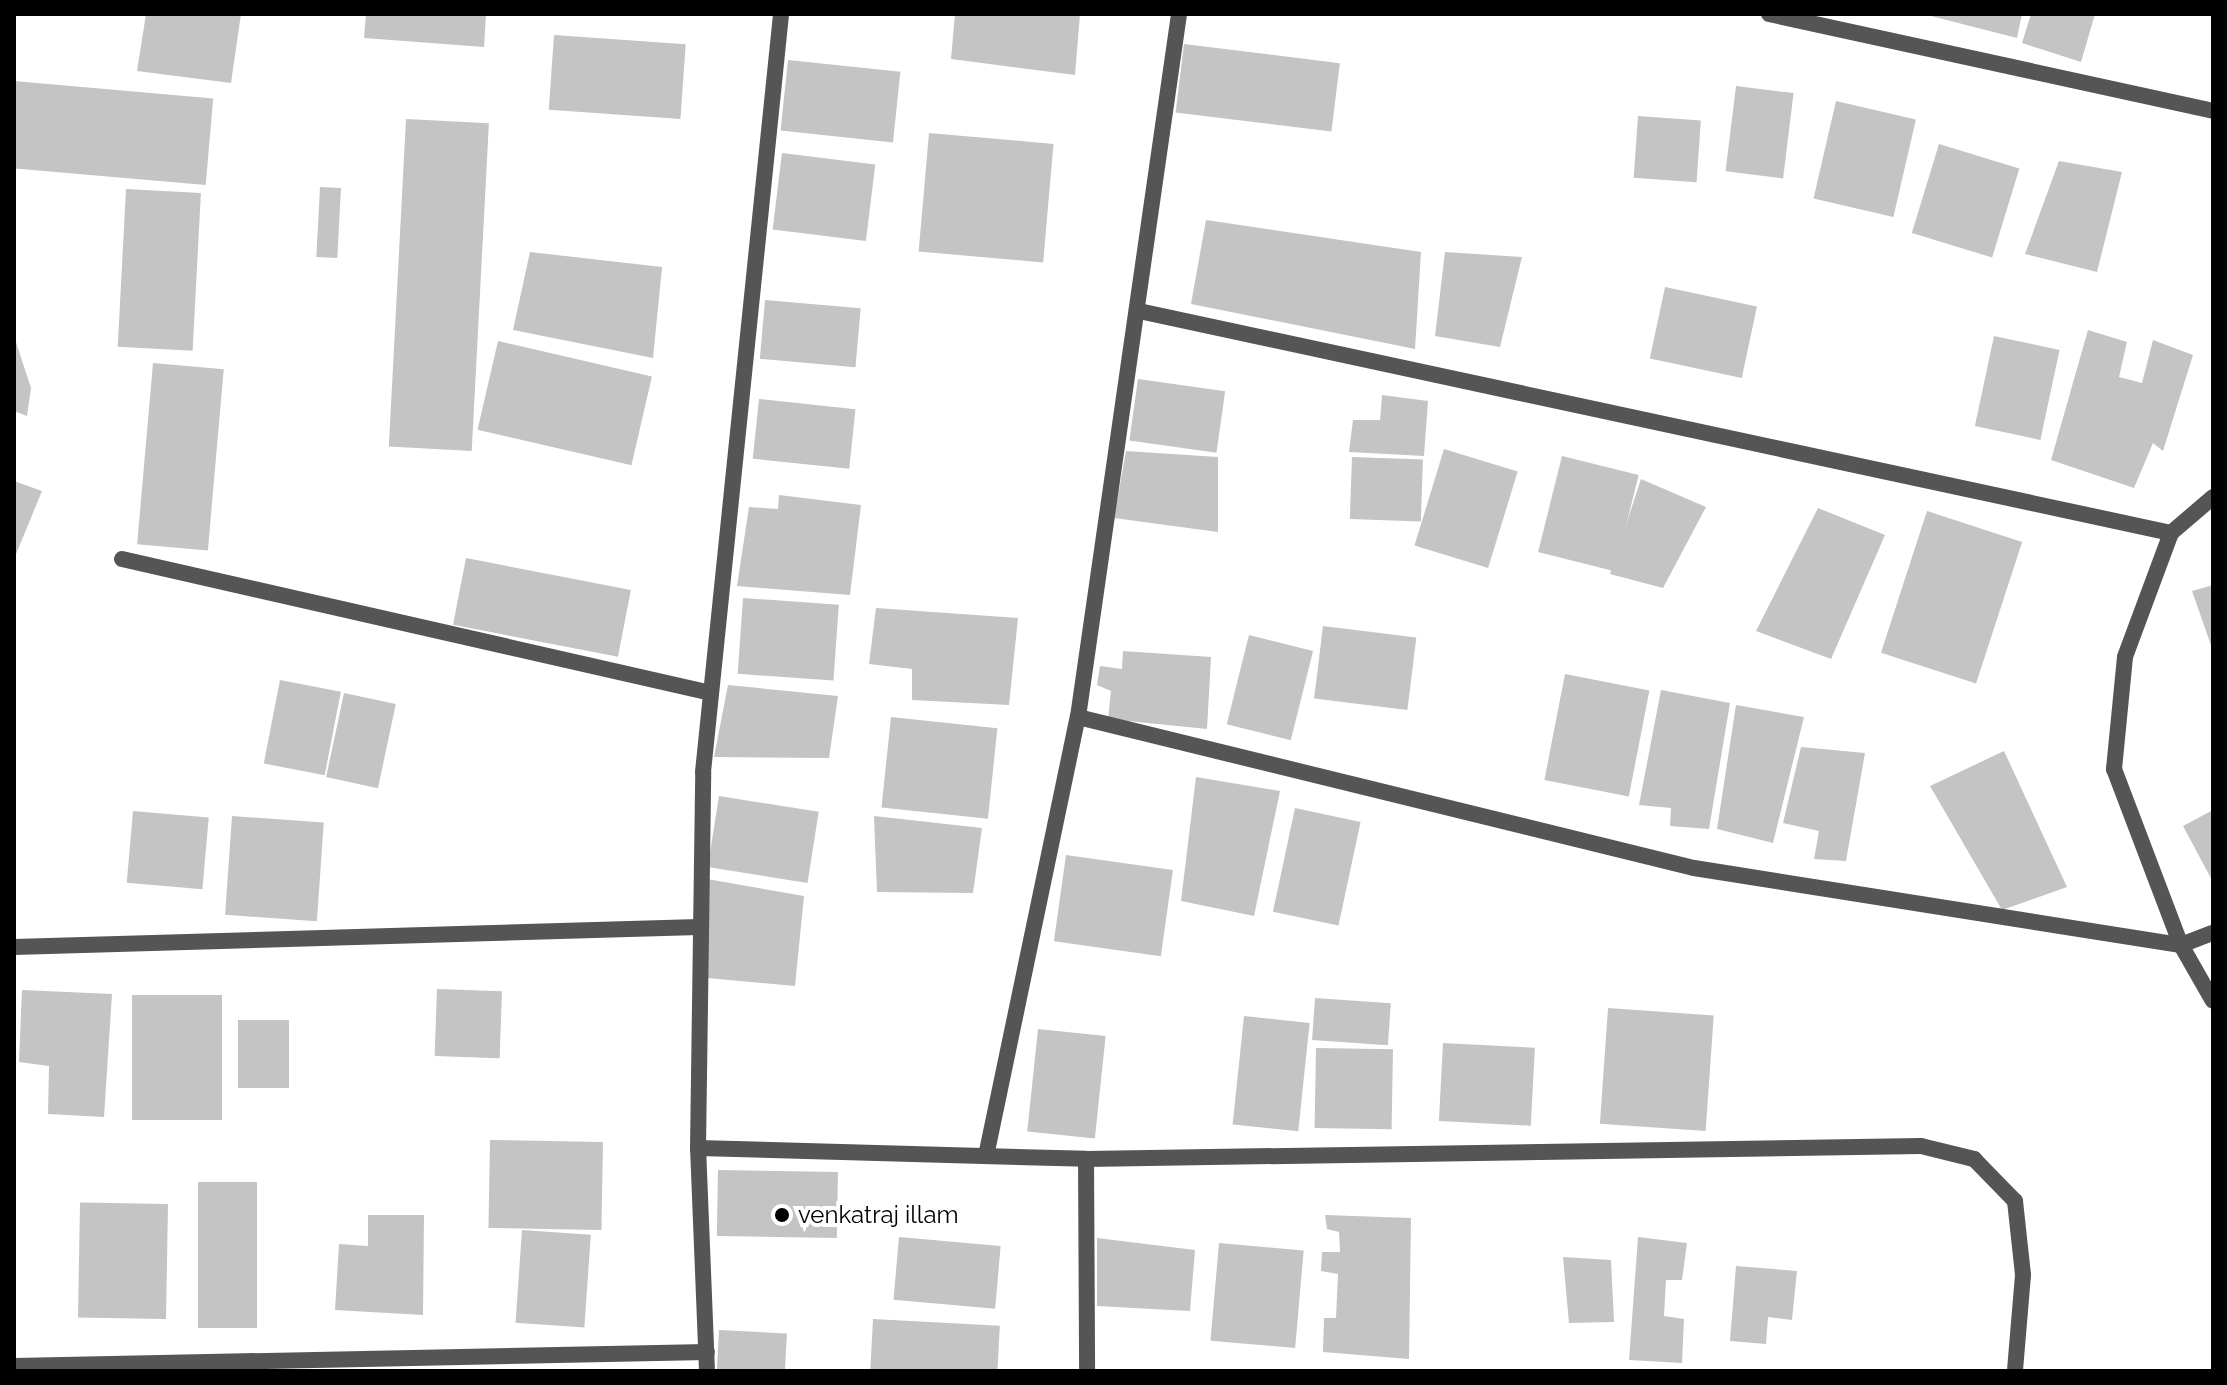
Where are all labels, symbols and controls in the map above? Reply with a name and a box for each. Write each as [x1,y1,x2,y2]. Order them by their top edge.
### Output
place label: venkatraj illam [798,1201,959,1229]
marker: venkatraj illam [773,1206,791,1224]

